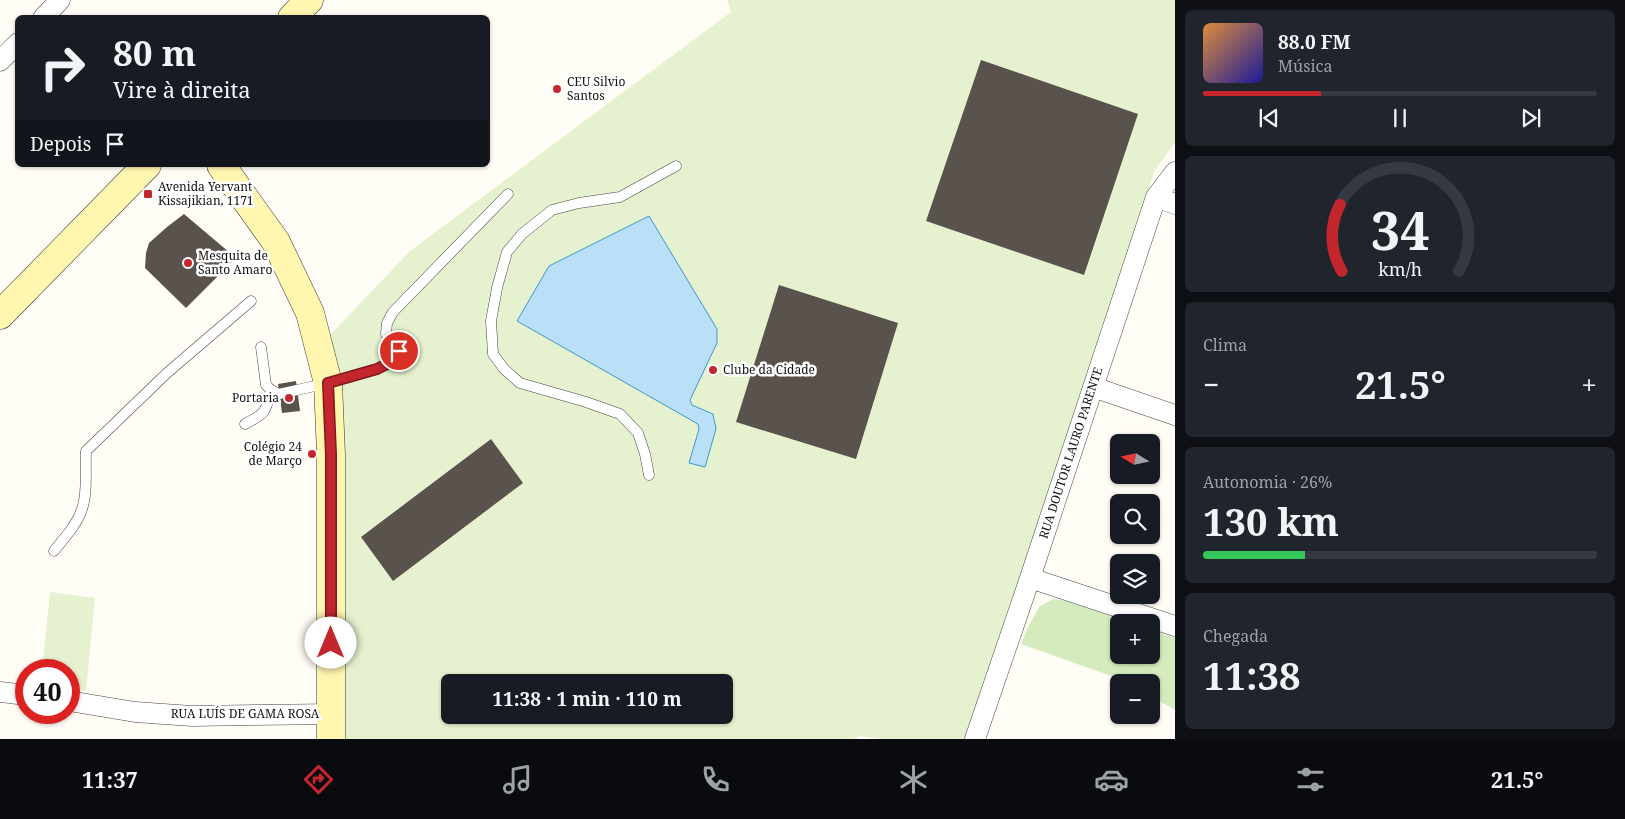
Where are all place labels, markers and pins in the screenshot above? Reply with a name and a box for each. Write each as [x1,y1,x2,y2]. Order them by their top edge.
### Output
place label: CEU Silvio Santos [567,73,625,104]
marker: CEU Silvio Santos [551,83,563,95]
place label: Avenida Yervant Kissajikian, 1171 [158,178,254,209]
marker: Avenida Yervant Kissajikian, 1171 [142,188,154,200]
place label: Mesquita de Santo Amaro [198,247,273,278]
marker: Mesquita de Santo Amaro [182,257,194,269]
pin [378,330,420,372]
place label: Clube da Cidade [723,361,815,378]
marker: Clube da Cidade [707,364,719,376]
place label: Portaria [232,389,279,406]
marker: Portaria [283,392,295,404]
place label: Colégio 24 de Março [244,438,302,469]
marker: Colégio 24 de Março [306,448,318,460]

